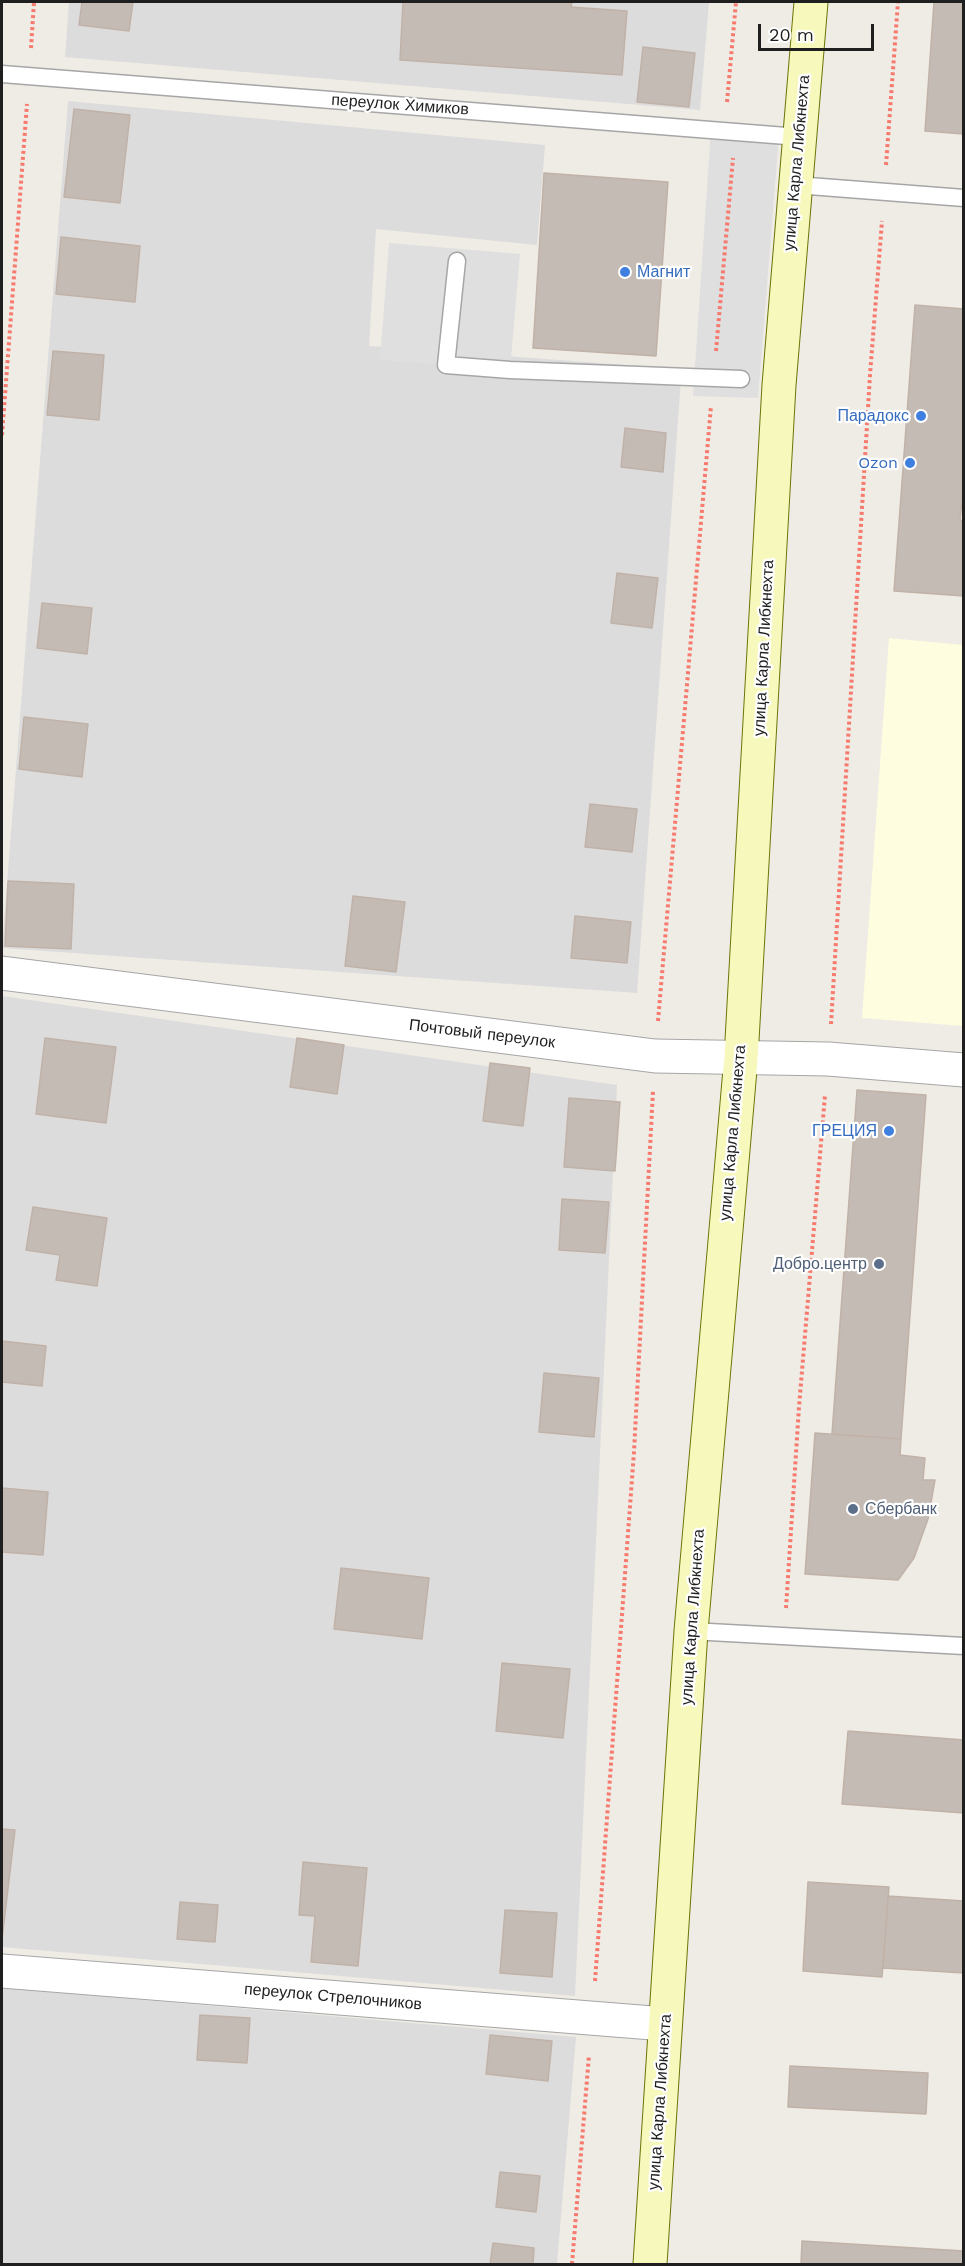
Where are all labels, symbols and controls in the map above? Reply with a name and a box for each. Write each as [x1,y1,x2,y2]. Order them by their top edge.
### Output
scale bar [761,12,876,50]
text: 20 m [769,24,814,45]
street label: улица Карла Либкнехта [780,74,814,252]
street label: переулок Химиков [331,91,469,119]
place label: Магнит [637,262,690,282]
marker: Магнит [618,265,632,279]
place label: Парадокс [837,406,909,426]
marker: Парадокс [914,409,928,423]
place label: Ozon [858,453,898,473]
marker: Ozon [903,456,917,470]
street label: улица Карла Либкнехта [750,559,778,737]
street label: Почтовый переулок [408,1016,556,1052]
street label: улица Карла Либкнехта [716,1044,750,1222]
place label: ГРЕЦИЯ [812,1121,877,1141]
marker: ГРЕЦИЯ [882,1124,896,1138]
place label: Добро.центр [773,1254,867,1274]
marker: Добро.центр [872,1257,886,1271]
place label: Сбербанк [865,1499,937,1519]
marker: Сбербанк [846,1502,860,1516]
street label: улица Карла Либкнехта [677,1528,709,1706]
street label: переулок Стрелочников [243,1980,423,2014]
street label: улица Карла Либкнехта [644,2013,676,2191]

